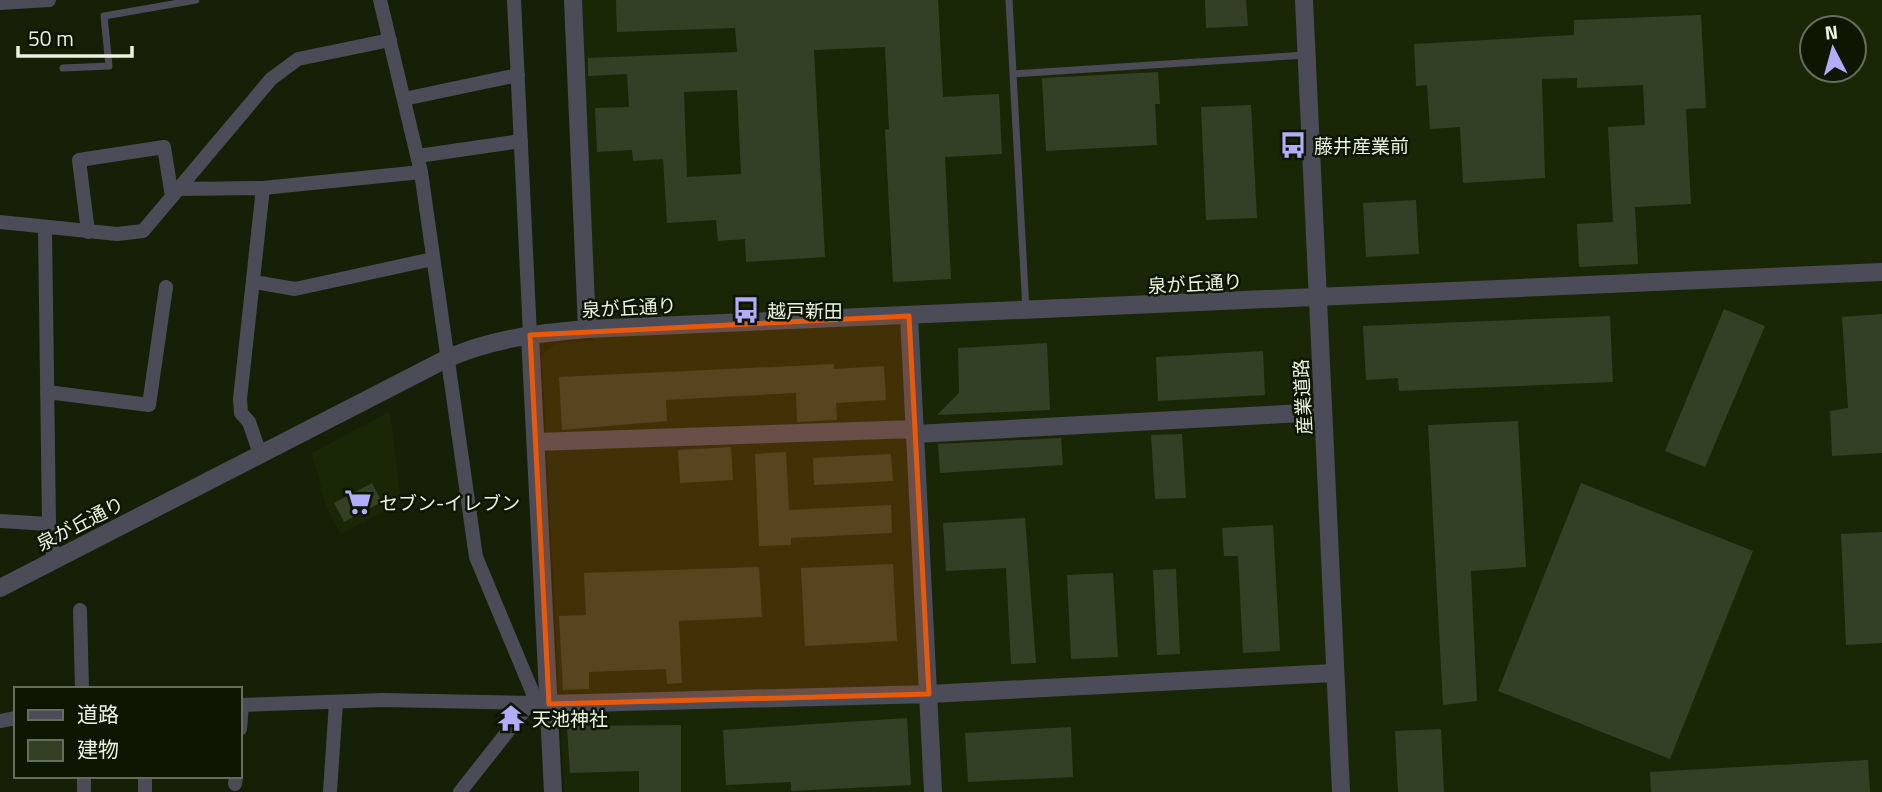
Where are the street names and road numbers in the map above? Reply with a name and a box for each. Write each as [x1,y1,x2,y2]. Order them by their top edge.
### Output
street label: 泉が丘通り [1147,266,1243,300]
street label: 泉が丘通り [581,290,677,324]
street label: 産業道路 [1286,358,1318,436]
street label: 泉が丘通り [31,489,129,557]

